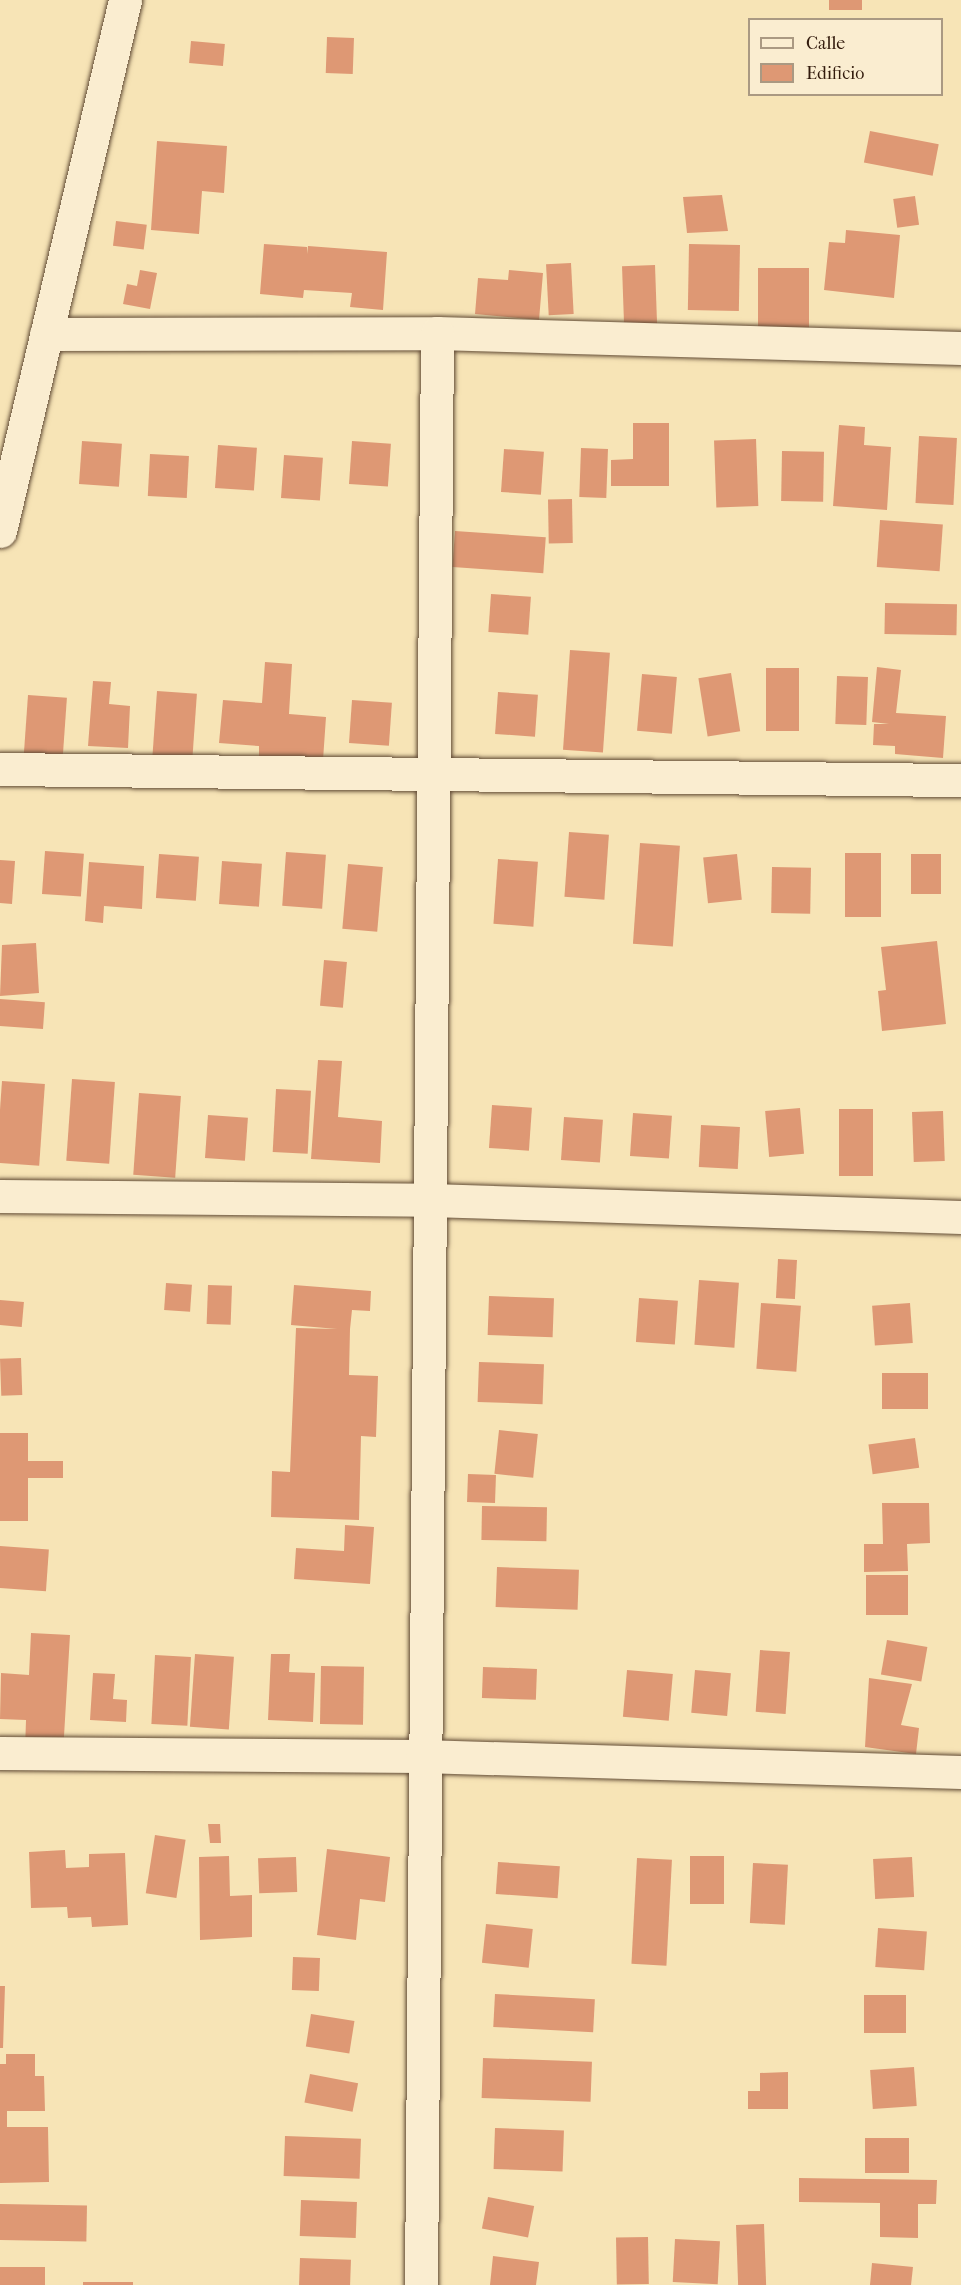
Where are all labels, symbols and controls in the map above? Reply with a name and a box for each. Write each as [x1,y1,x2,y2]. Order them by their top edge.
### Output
legend [748,18,943,96]
text: Calle [806,33,845,54]
text: Edificio [806,63,864,84]

